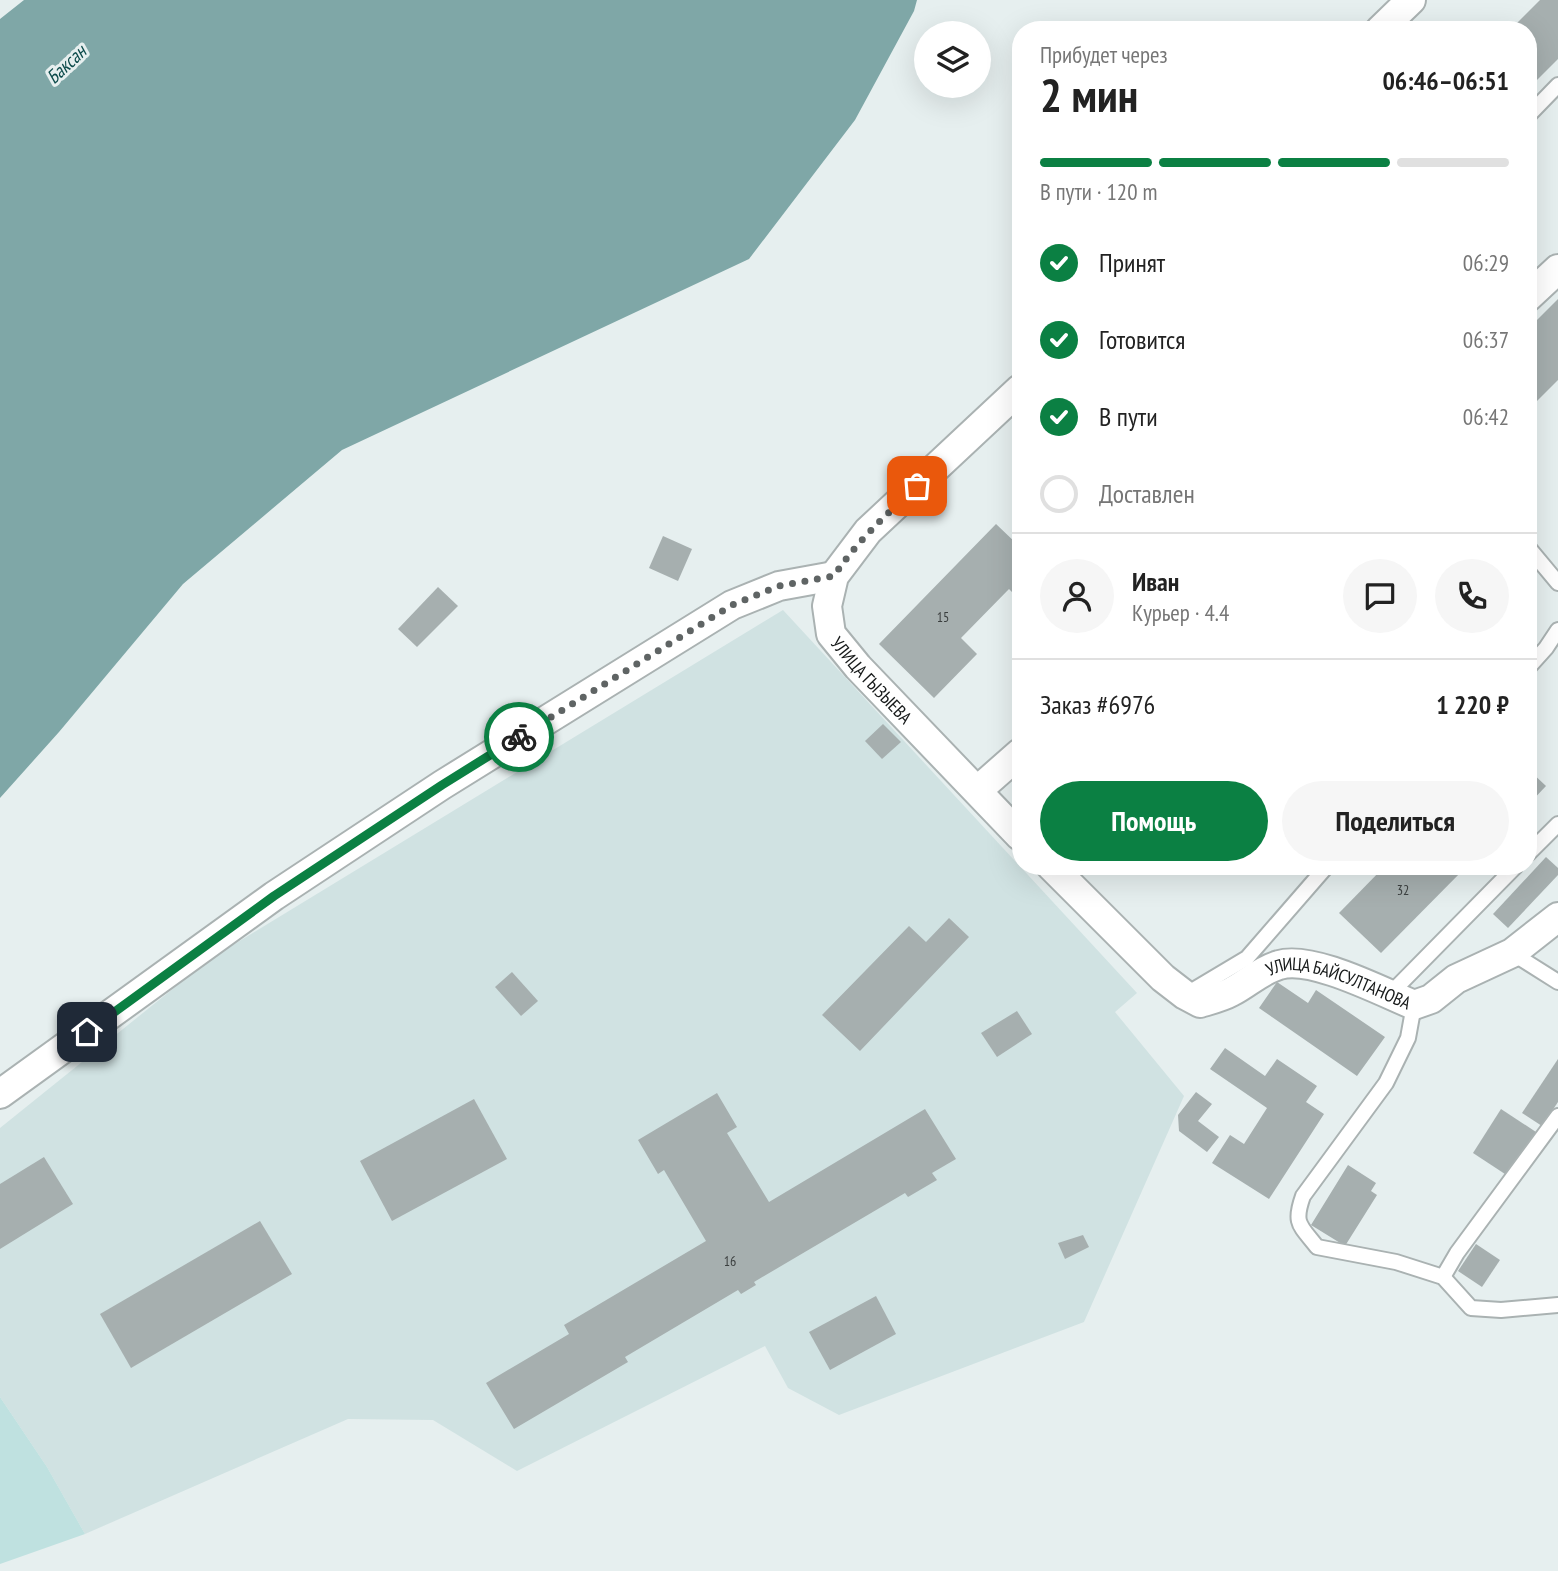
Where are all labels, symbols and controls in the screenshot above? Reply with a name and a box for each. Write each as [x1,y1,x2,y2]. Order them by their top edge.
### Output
map controls [914,21,991,98]
button: layers [914,21,991,98]
water label: Баксан [41,38,92,88]
text: Прибудет через [1040,40,1168,69]
text: 06:46–06:51 [1382,64,1509,97]
text: 2 мин [1040,65,1138,125]
text: В пути · 120 m [1040,177,1157,206]
icon: check [1040,244,1078,282]
text: Принят [1099,246,1165,279]
text: 06:29 [1463,248,1509,277]
icon: check [1040,321,1078,359]
text: Готовится [1099,323,1185,356]
text: 06:37 [1463,325,1509,354]
icon: check [1040,398,1078,436]
text: В пути [1099,400,1158,433]
text: 06:42 [1463,402,1509,431]
pin [887,456,947,516]
icon: bag [898,467,936,505]
text: Доставлен [1099,477,1195,510]
button: person [1040,559,1114,633]
button: chat [1343,559,1417,633]
button: phone [1435,559,1509,633]
text: Иван [1132,565,1179,598]
text: Курьер · 4.4 [1132,598,1229,627]
house number: 15 [937,608,949,626]
street label: УЛИЦА ГЫЗЫЕВА [826,632,918,729]
text: Заказ #6976 [1040,688,1155,721]
text: 1 220 ₽ [1436,688,1509,721]
courier [484,702,554,772]
icon: bike [500,718,538,756]
button: Помощь [1040,781,1268,861]
button: Поделиться [1282,781,1509,861]
house number: 32 [1397,881,1409,899]
street label: УЛИЦА БАЙСУЛТАНОВА [1262,952,1415,1014]
pin [57,1002,117,1062]
icon: home [68,1013,106,1051]
house number: 16 [724,1252,736,1270]

